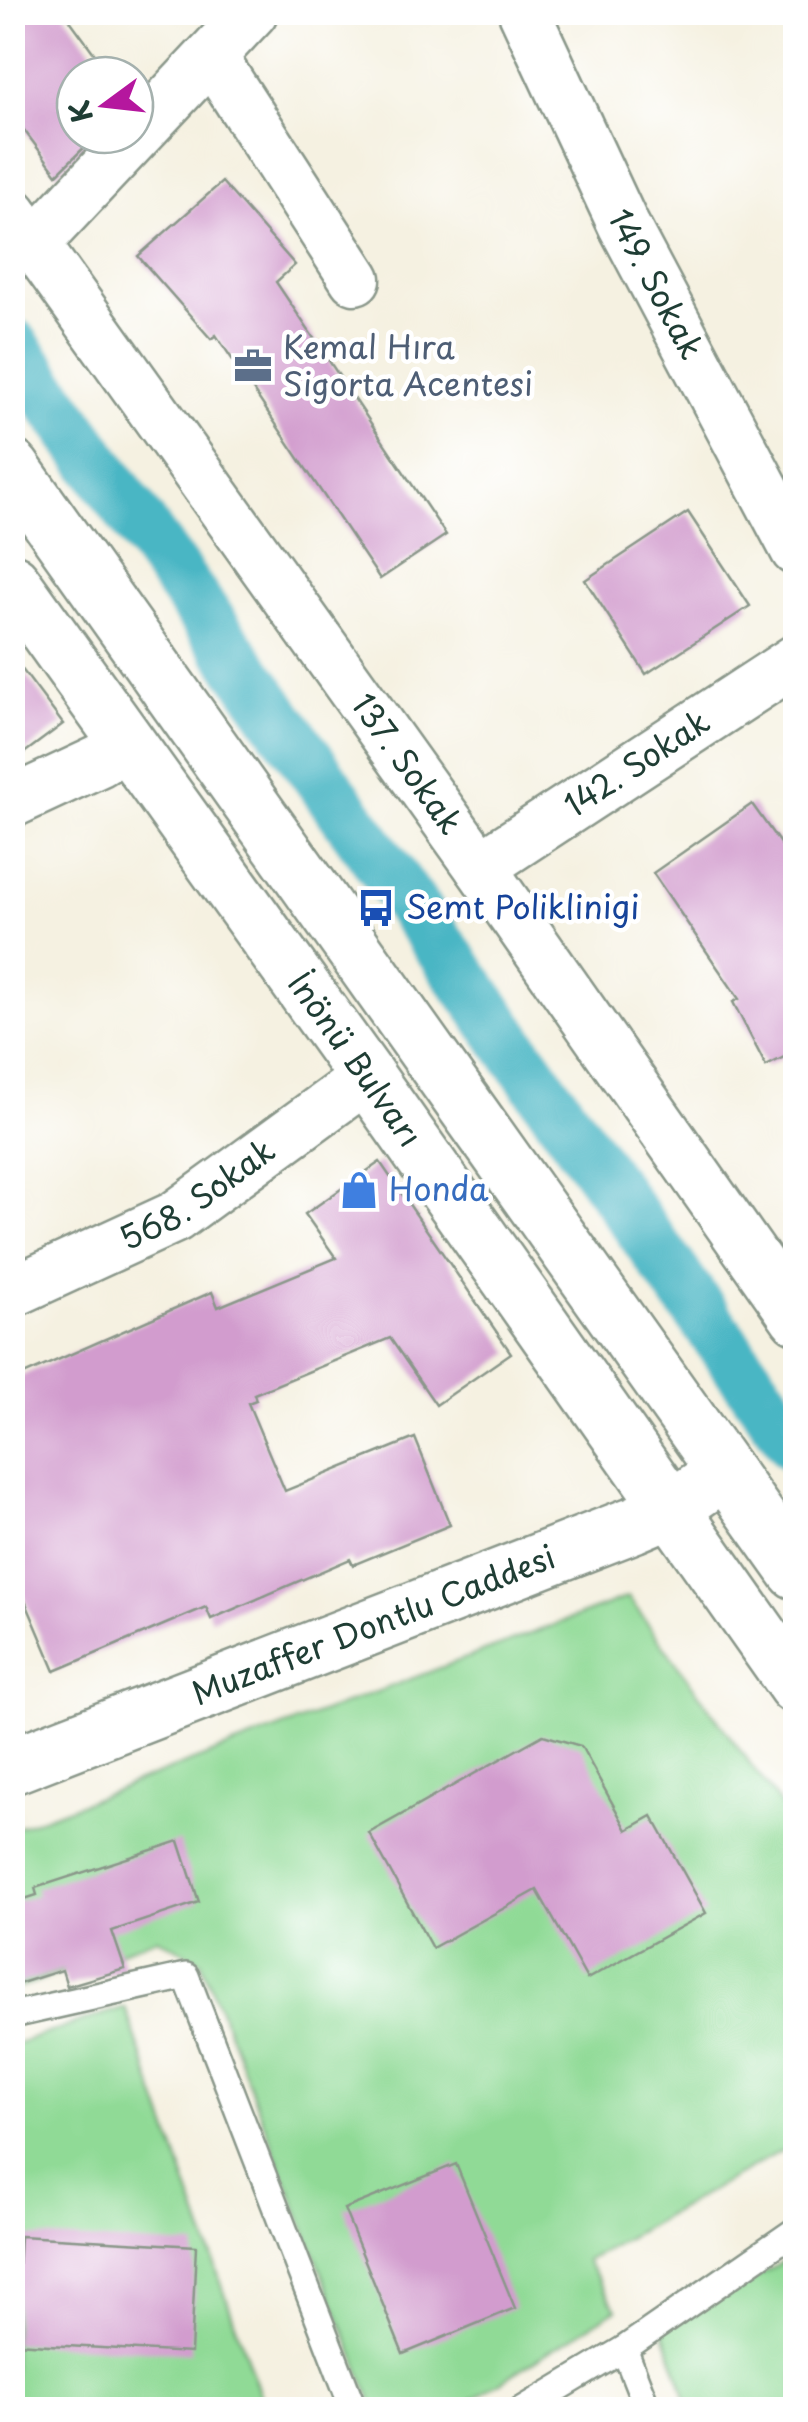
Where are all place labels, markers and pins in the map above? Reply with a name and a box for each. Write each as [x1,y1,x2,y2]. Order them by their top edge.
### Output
place label: Kemal Hıra Sigorta Acentesi [283,322,533,407]
office icon: Kemal Hıra Sigorta Acentesi [232,345,274,387]
place label: Semt Poliklinigi [406,882,639,930]
bus stop icon: Semt Poliklinigi [355,887,397,929]
place label: Honda [389,1164,489,1212]
shop icon: Honda [338,1169,380,1211]

